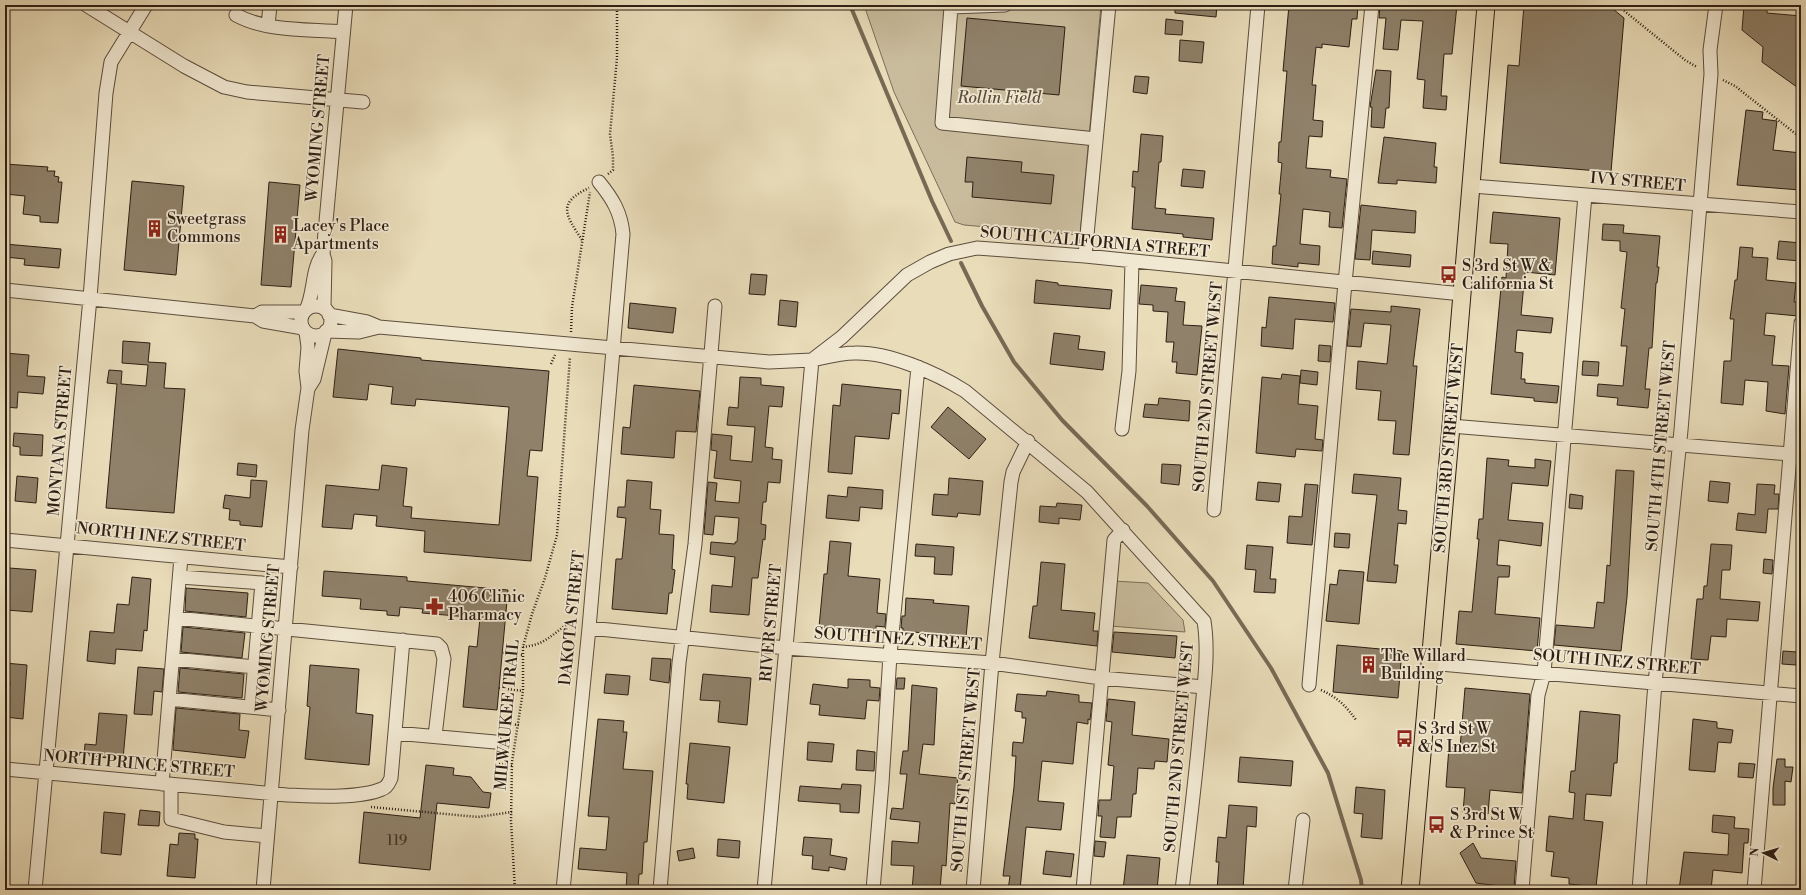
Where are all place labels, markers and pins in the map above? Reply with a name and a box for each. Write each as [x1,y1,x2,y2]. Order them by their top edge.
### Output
place label: Sweetgrass Commons [167,209,246,247]
place label: Lacey's Place Apartments [292,216,389,254]
building icon: Sweetgrass Commons [144,218,164,238]
building icon: Lacey's Place Apartments [270,225,290,245]
place label: S 3rd St W & California St [1462,256,1554,294]
bus stop icon: S 3rd St W & California St [1439,265,1459,285]
place label: 406 Clinic Pharmacy [448,587,525,625]
pharmacy icon: 406 Clinic Pharmacy [425,596,445,616]
place label: The Willard Building [1380,646,1466,684]
building icon: The Willard Building [1358,655,1378,675]
place label: S 3rd St W & S Inez St [1418,719,1496,757]
bus stop icon: S 3rd St W & S Inez St [1395,728,1415,748]
place label: S 3rd St W & Prince St [1450,805,1534,843]
bus stop icon: S 3rd St W & Prince St [1427,814,1447,834]

